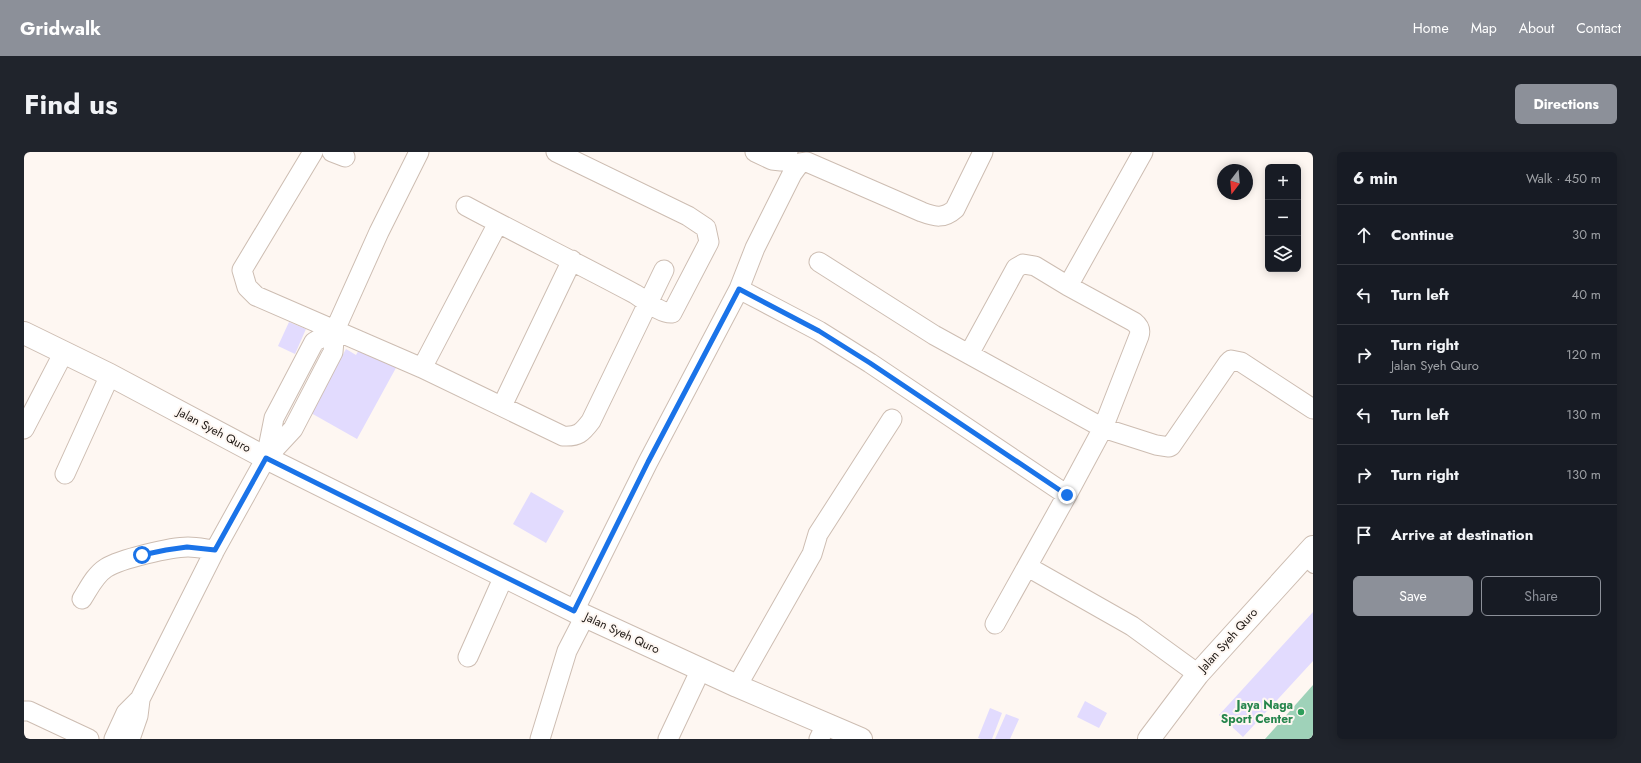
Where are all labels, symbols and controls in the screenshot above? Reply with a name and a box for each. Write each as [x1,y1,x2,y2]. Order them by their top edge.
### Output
text: Gridwalk [20,15,101,42]
text: Home [1413,18,1449,38]
text: Map [1471,18,1497,38]
text: About [1519,18,1554,38]
text: Contact [1576,18,1621,38]
text: Find us [24,84,118,125]
button: Directions [1515,84,1617,124]
north arrow [1217,164,1253,200]
map controls [1265,164,1301,272]
button: + [1265,164,1301,200]
text: 6 min [1353,166,1398,190]
text: Walk · 450 m [1526,169,1601,188]
button: − [1265,200,1301,236]
icon: ahead [1353,224,1375,246]
text: Continue [1391,224,1454,246]
text: 30 m [1572,225,1601,244]
button: layers [1265,236,1301,272]
icon: left [1353,284,1375,306]
text: Turn left [1391,284,1449,306]
text: 40 m [1572,285,1601,304]
text: Turn right [1391,334,1459,356]
icon: right [1353,344,1375,366]
text: 120 m [1566,345,1601,364]
text: Jalan Syeh Quro [1391,356,1479,375]
street label: Jalan Syeh Quro [172,402,254,457]
icon: left [1353,404,1375,426]
text: Turn left [1391,404,1449,426]
text: 130 m [1566,405,1601,424]
icon: right [1353,464,1375,486]
text: Turn right [1391,464,1459,486]
text: 130 m [1566,465,1601,484]
route end [1058,486,1076,504]
icon: arrive [1353,524,1375,546]
text: Arrive at destination [1391,524,1533,546]
route start [133,546,151,564]
button: Save [1353,576,1473,616]
button: Share [1481,576,1601,616]
street label: Jalan Syeh Quro [1193,604,1262,678]
street label: Jalan Syeh Quro [580,607,663,658]
place label: Jaya Naga Sport Center [1221,696,1293,728]
marker: Jaya Naga Sport Center [1296,707,1306,717]

